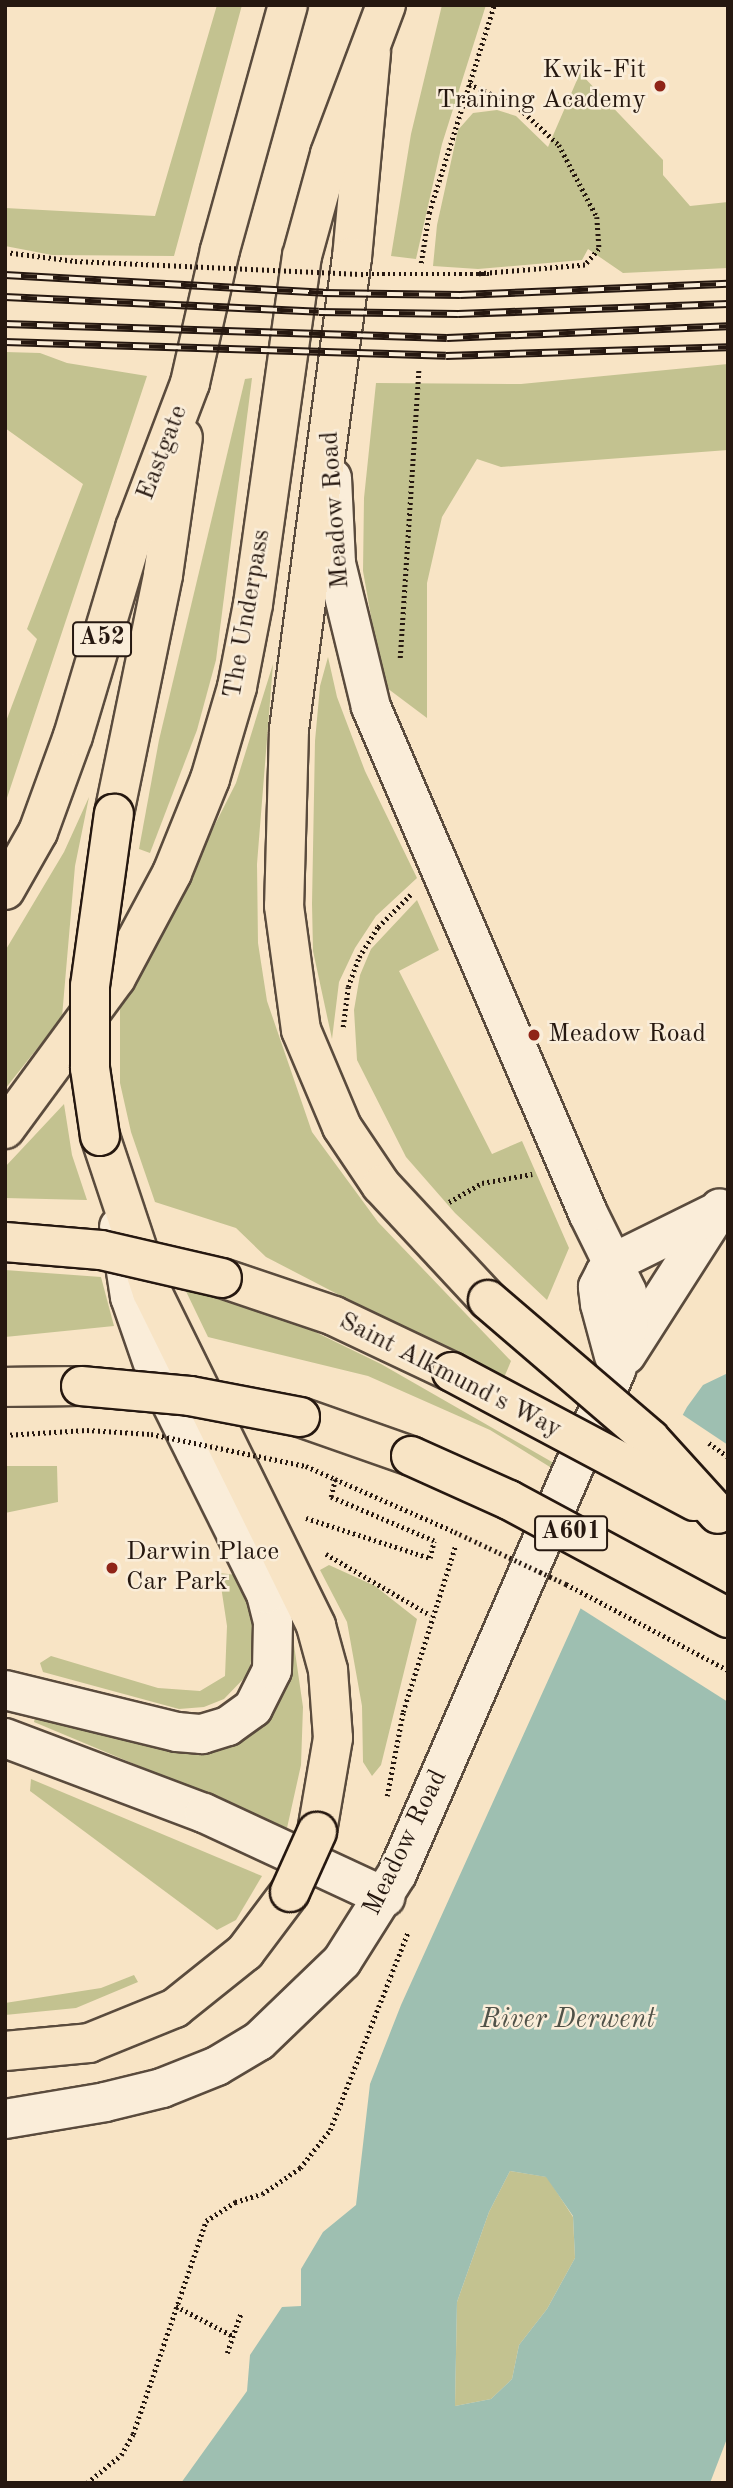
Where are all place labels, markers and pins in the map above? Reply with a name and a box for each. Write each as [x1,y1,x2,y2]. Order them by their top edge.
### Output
place label: Kwik-Fit Training Academy [436,55,646,116]
marker: Kwik-Fit Training Academy [652,78,668,94]
place label: Meadow Road [548,1019,706,1051]
marker: Meadow Road [526,1027,542,1043]
place label: Darwin Place Car Park [126,1537,279,1598]
marker: Darwin Place Car Park [104,1560,120,1576]

